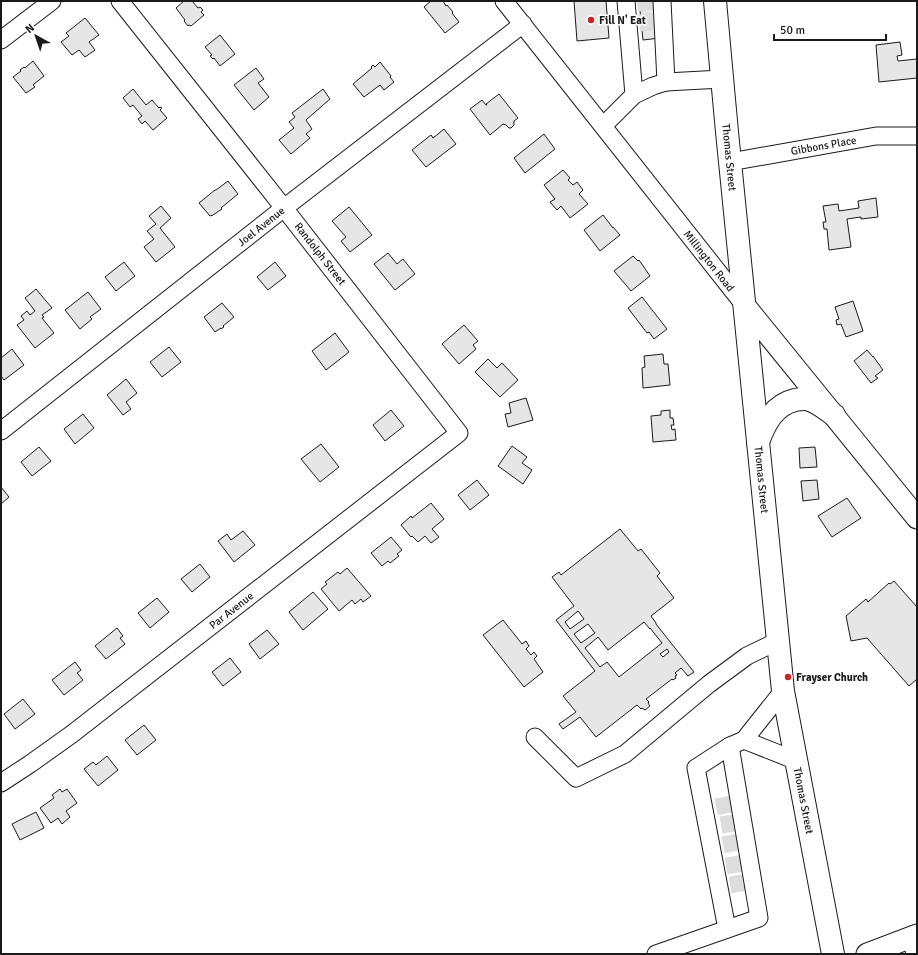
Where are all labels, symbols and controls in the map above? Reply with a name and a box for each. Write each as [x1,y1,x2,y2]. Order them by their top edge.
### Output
place label: Fill N' Eat [599,14,646,27]
marker: Fill N' Eat [586,15,596,25]
north arrow [16,16,56,56]
scale bar [774,16,886,42]
text: N [23,21,37,36]
text: 50 m [780,23,805,38]
street label: Thomas Street [720,123,739,192]
street label: Gibbons Place [790,133,857,158]
street label: Joel Avenue [235,204,287,249]
street label: Randolph Street [292,220,349,288]
street label: Millington Road [681,227,738,294]
street label: Thomas Street [752,445,772,514]
street label: Par Avenue [207,589,256,631]
place label: Frayser Church [796,671,868,684]
marker: Frayser Church [783,672,793,682]
street label: Thomas Street [791,766,817,835]

